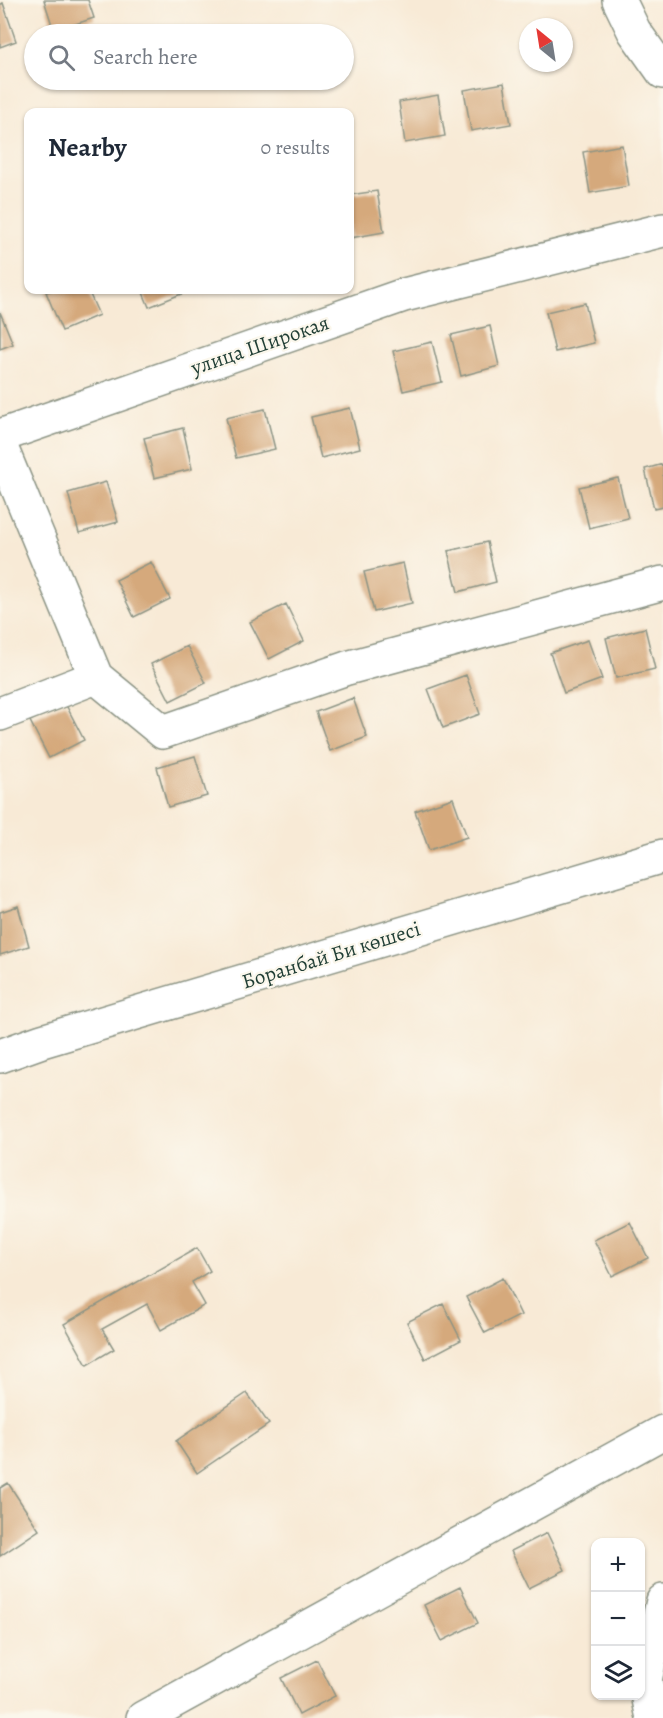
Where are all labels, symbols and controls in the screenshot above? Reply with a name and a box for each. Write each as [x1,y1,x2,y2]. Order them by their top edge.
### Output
north arrow [519,18,573,72]
search box [24,24,354,90]
icon: search [45,41,78,74]
text: Search here [93,42,198,72]
text: Nearby [48,130,127,165]
text: 0 results [261,134,330,161]
street label: улица Широкая [186,308,333,382]
street label: Боранбай Би көшесі [238,915,424,995]
map controls [591,1538,645,1700]
button: + [591,1538,645,1592]
button: − [591,1592,645,1646]
button: layers [591,1646,645,1700]

